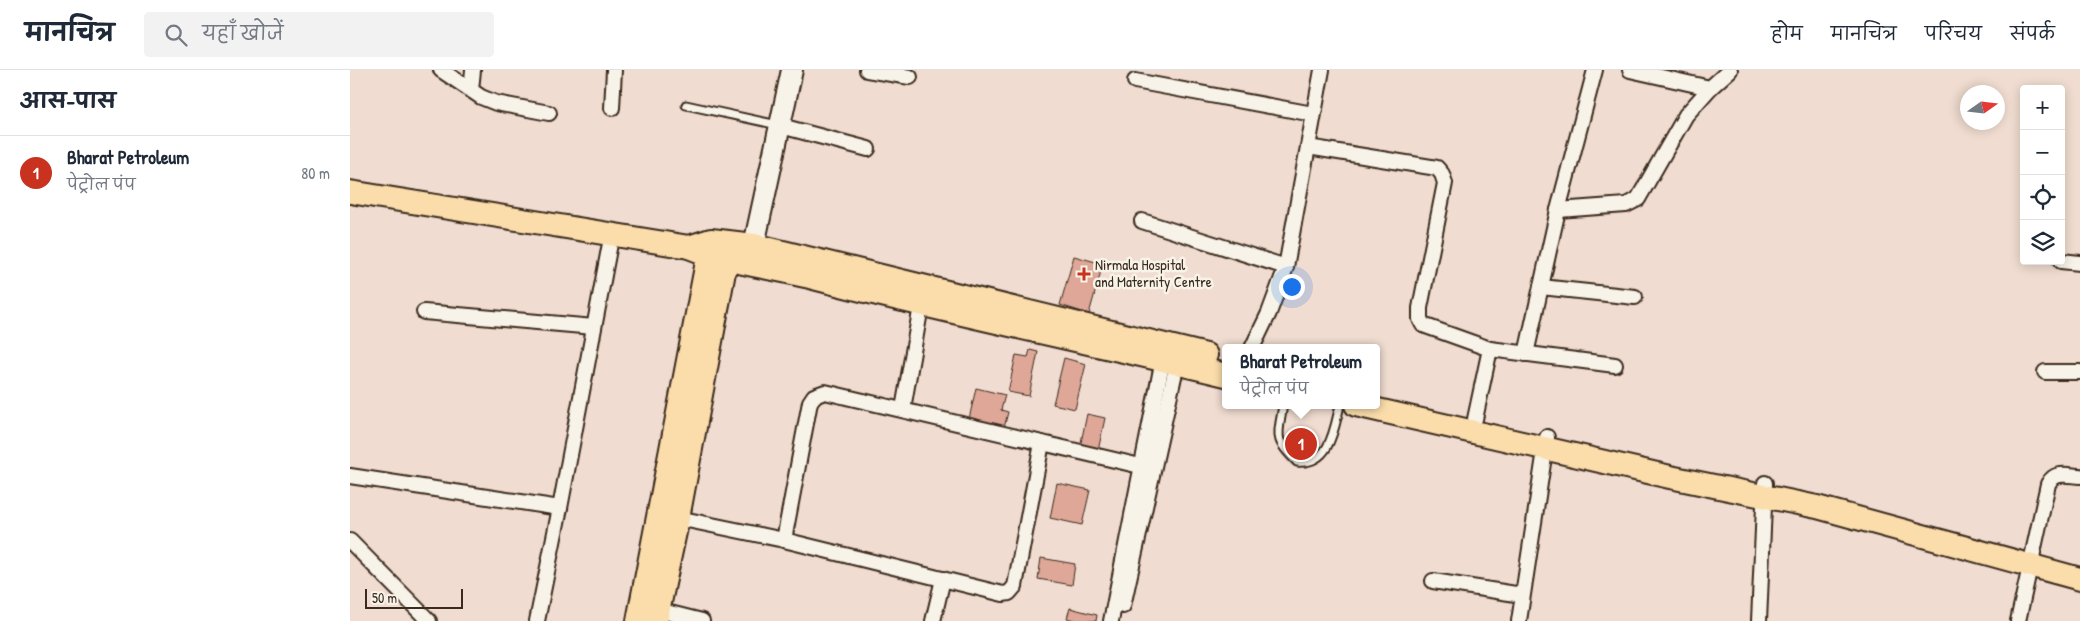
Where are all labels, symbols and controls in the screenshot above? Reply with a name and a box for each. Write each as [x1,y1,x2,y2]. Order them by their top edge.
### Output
search box [144,12,494,57]
text: मानचित्र [25,16,114,48]
text: यहाँ खोजें [202,20,284,46]
icon: search [162,21,190,49]
text: होम [1771,21,1803,46]
text: मानचित्र [1831,21,1897,46]
text: परिचय [1925,21,1982,46]
text: संपर्क [2010,21,2055,46]
north arrow [1960,85,2005,130]
map controls [2020,85,2065,265]
button: + [2020,85,2065,130]
text: आस-पास [20,86,116,115]
button: − [2020,130,2065,175]
text: Bharat Petroleum [67,144,189,170]
text: 1 [33,162,39,184]
text: 80 m [301,162,330,184]
text: पेट्रोल पंप [67,173,136,195]
button: locate [2020,175,2065,220]
button: layers [2020,220,2065,265]
place label: Nirmala Hospital and Maternity Centre [1095,254,1212,292]
marker: Nirmala Hospital and Maternity Centre [1077,267,1091,281]
your location [1279,274,1305,300]
popup [1222,344,1380,409]
text: Bharat Petroleum [1240,348,1362,374]
text: पेट्रोल पंप [1240,377,1308,399]
pin: 1 [1285,425,1317,463]
scale bar [365,586,462,609]
text: 50 m [372,588,397,607]

